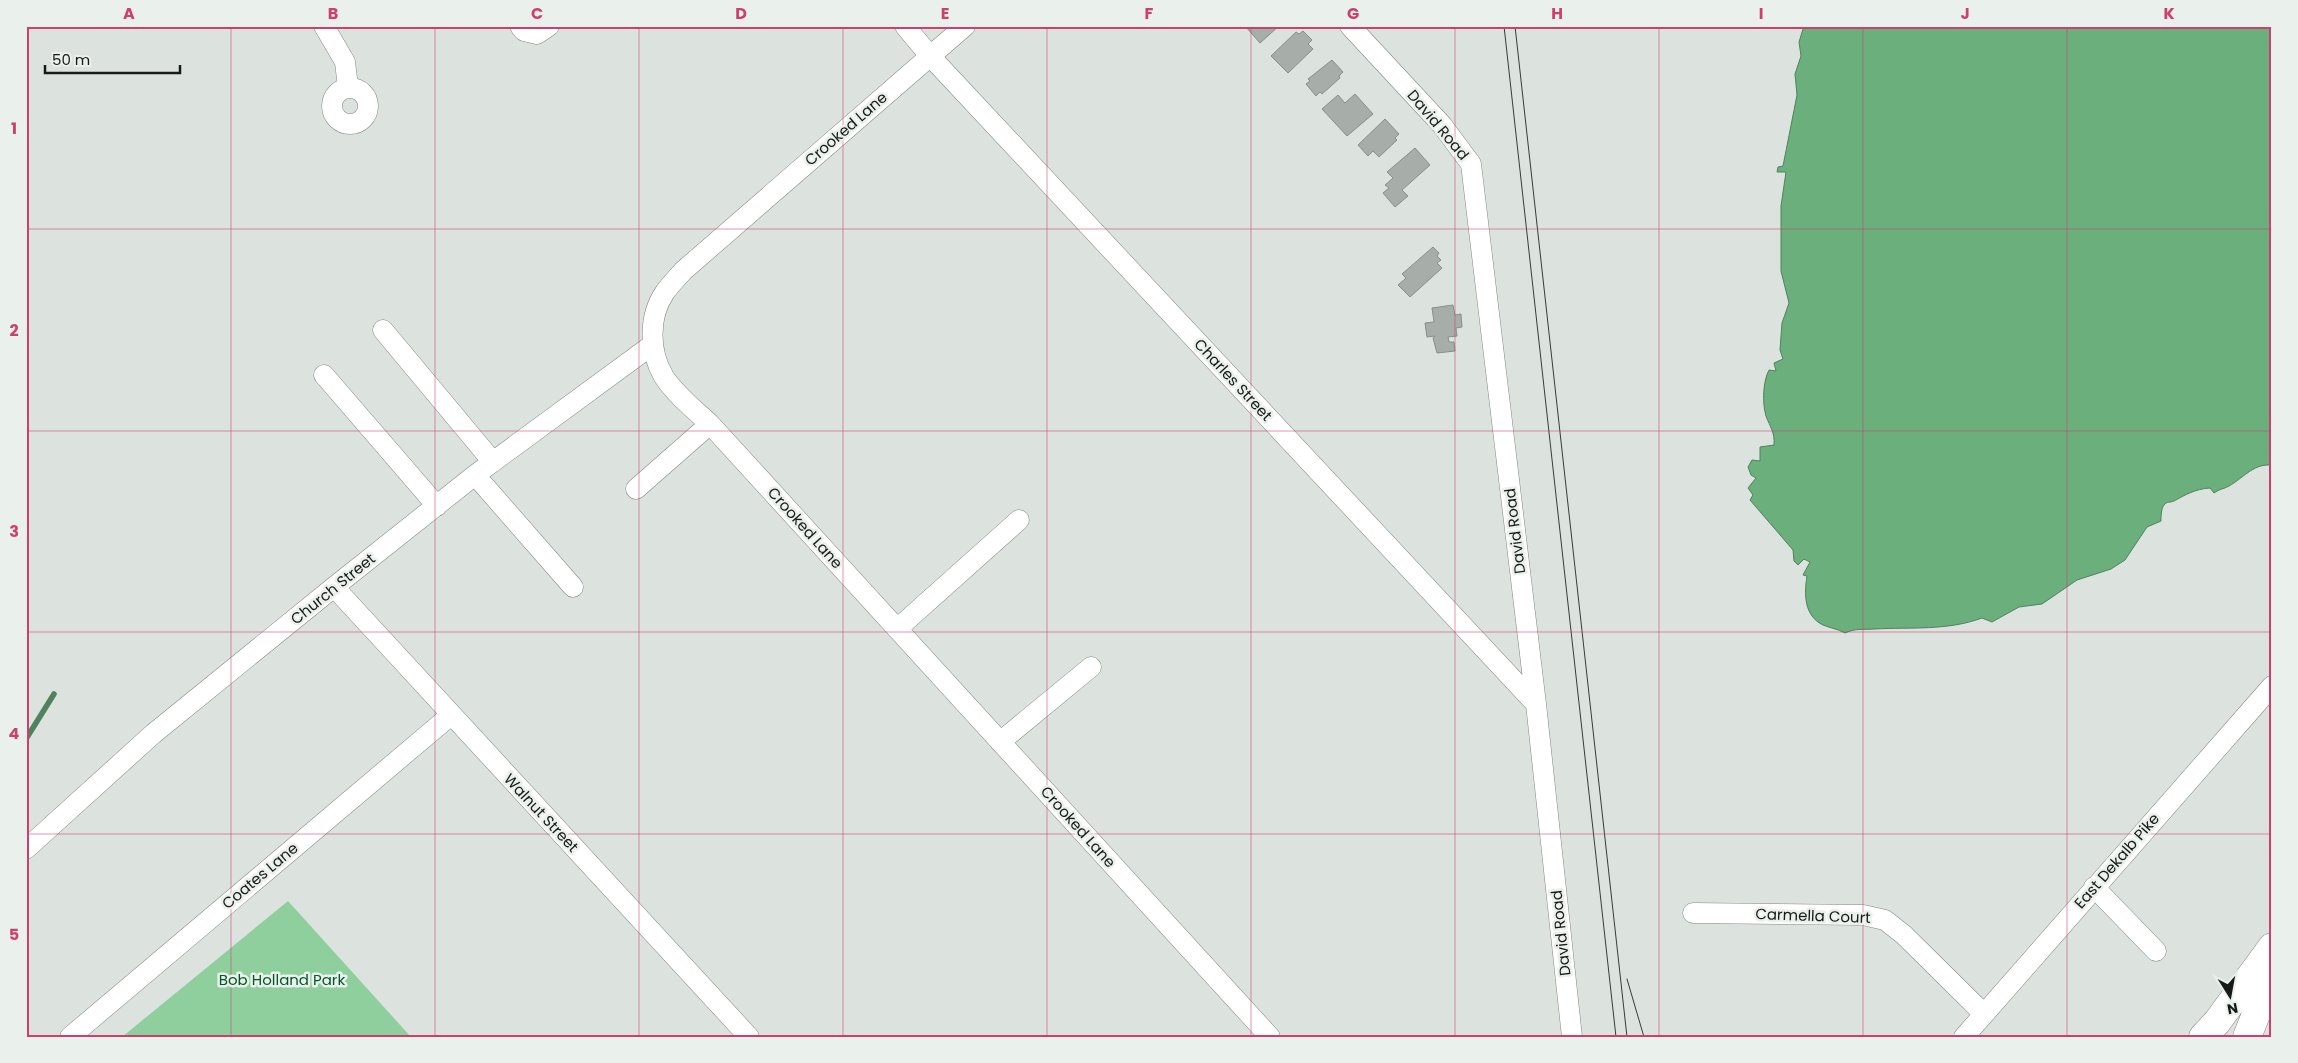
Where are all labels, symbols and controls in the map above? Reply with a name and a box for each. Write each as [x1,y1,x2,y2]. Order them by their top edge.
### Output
text: A [123,2,135,25]
text: B [328,2,338,25]
text: C [531,2,543,25]
text: D [735,2,747,25]
text: E [941,2,949,25]
text: F [1145,2,1154,25]
text: G [1347,2,1359,25]
text: H [1551,2,1563,25]
text: I [1759,2,1763,25]
text: J [1960,2,1970,25]
text: K [2163,2,2175,25]
scale bar [45,42,180,74]
text: 50 m [52,49,90,70]
street label: David Road [1403,85,1474,164]
street label: Crooked Lane [800,87,891,170]
text: 1 [11,117,17,140]
text: 2 [9,319,19,342]
street label: Charles Street [1190,334,1277,425]
street label: Crooked Lane [763,482,848,573]
street label: David Road [1499,487,1530,575]
text: 3 [9,520,19,543]
street label: Church Street [286,548,379,629]
text: 4 [9,722,20,745]
street label: Walnut Street [499,769,584,857]
street label: Crooked Lane [1036,781,1121,872]
street label: East Dekalb Pike [2069,808,2164,913]
street label: Coates Lane [217,838,302,914]
street label: David Road [1546,889,1575,977]
street label: Carmella Court [1755,903,1871,928]
text: 5 [9,923,19,946]
park label: Bob Holland Park [219,969,345,990]
north arrow [2206,970,2256,1020]
text: N [2225,998,2240,1020]

